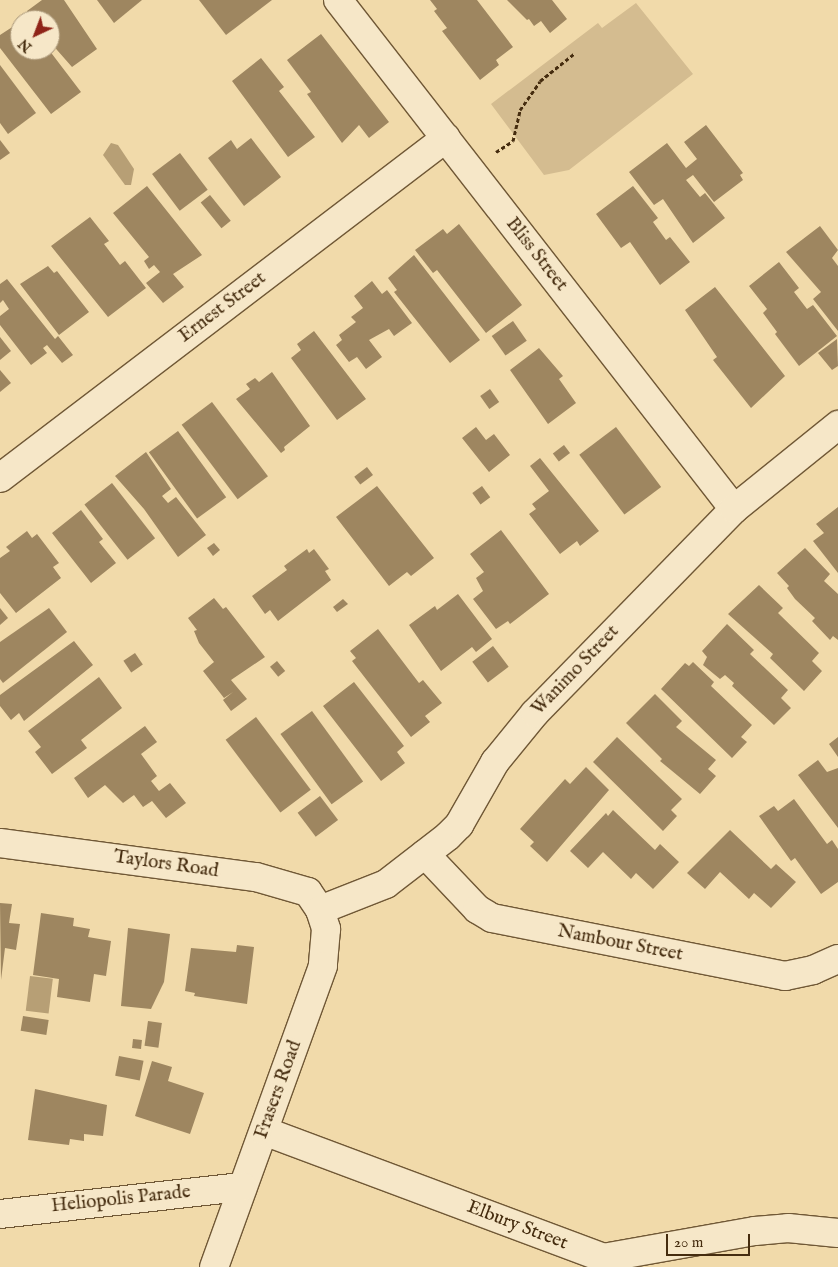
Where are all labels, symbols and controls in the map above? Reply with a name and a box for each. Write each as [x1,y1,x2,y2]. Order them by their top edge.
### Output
north arrow [10,10,60,60]
text: N [15,35,36,56]
street label: Bliss Street [500,213,572,297]
street label: Ernest Street [175,268,271,348]
street label: Wanimo Street [527,621,625,721]
street label: Taylors Road [112,846,220,884]
street label: Nambour Street [555,921,685,967]
street label: Frasers Road [251,1038,307,1142]
street label: Heliopolis Parade [50,1181,192,1219]
street label: Elbury Street [463,1196,571,1256]
scale bar [668,1224,752,1256]
text: 20 m [674,1233,703,1252]

